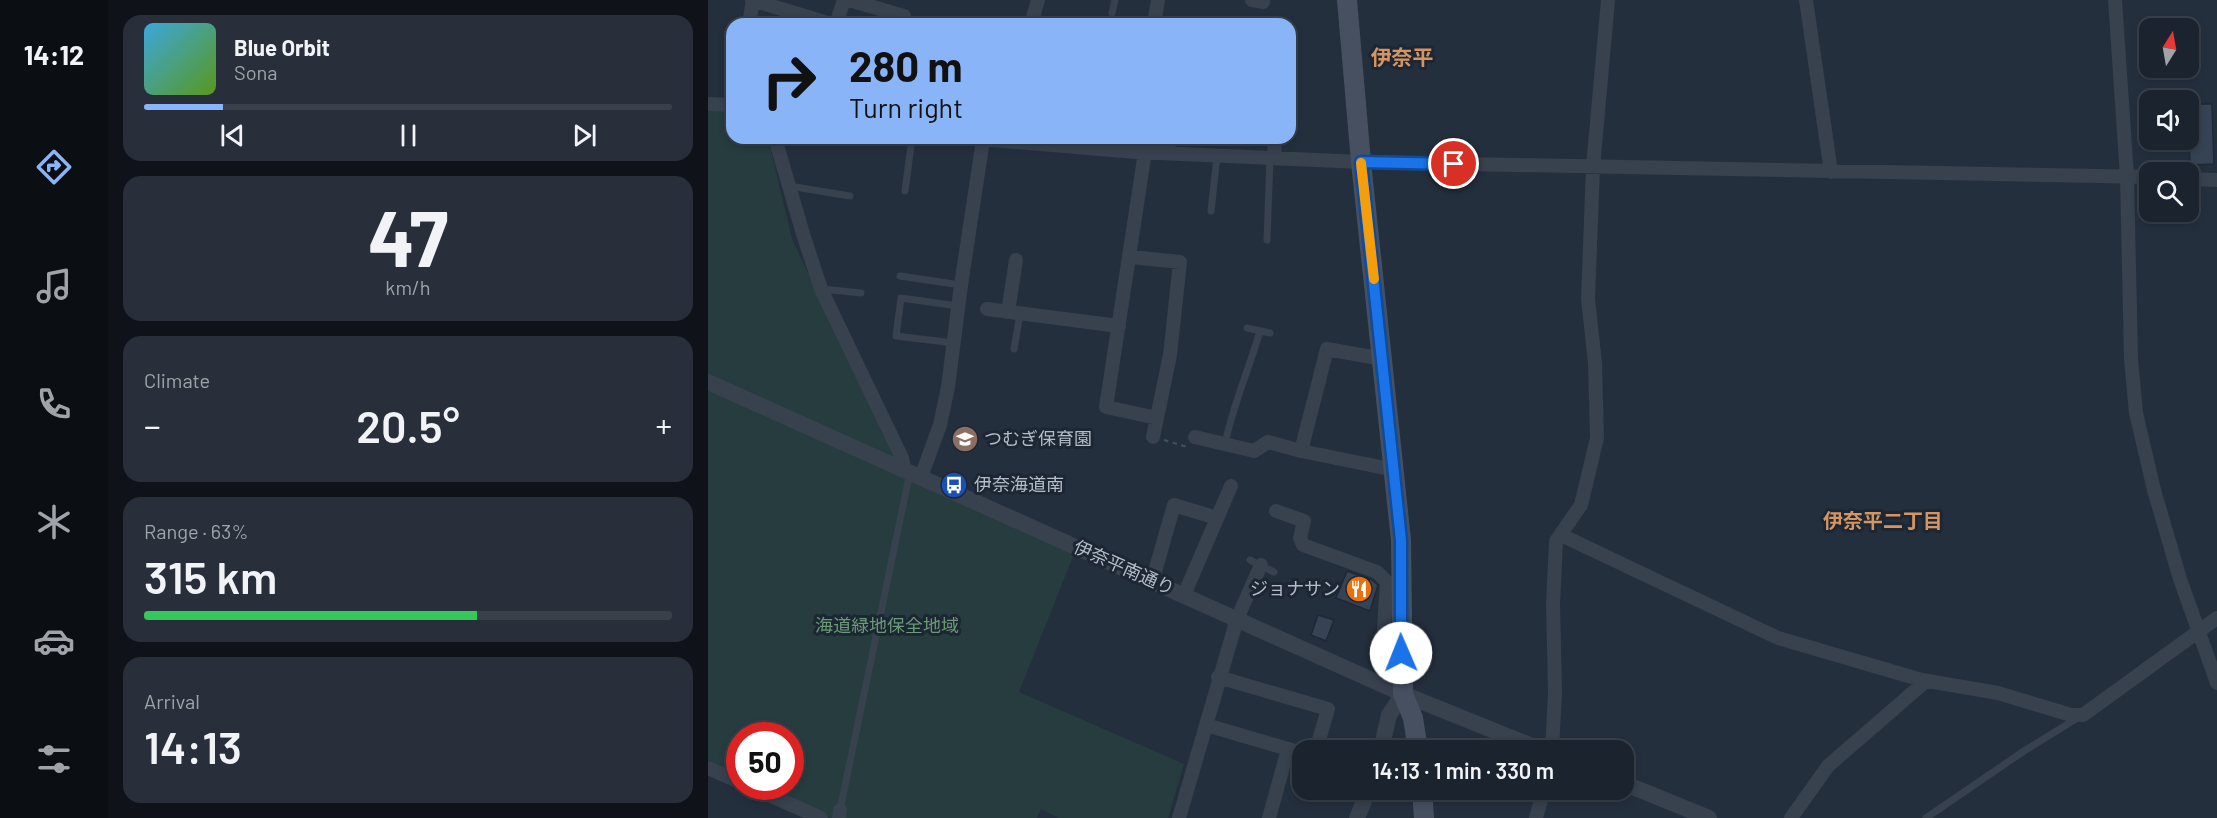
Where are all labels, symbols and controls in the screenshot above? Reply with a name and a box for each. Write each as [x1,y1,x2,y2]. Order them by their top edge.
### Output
north arrow [2139,18,2199,78]
map controls [2139,18,2199,222]
text: Blue Orbit [234,34,330,60]
text: 14:12 [24,38,84,70]
text: 280 m [849,40,963,90]
icon: right [750,42,828,120]
district label: 伊奈平 [1371,44,1434,69]
text: Sona [234,60,278,84]
button: sound [2139,90,2199,150]
text: Turn right [849,91,963,123]
icon: previous [216,119,249,152]
icon: pause [392,119,425,152]
icon: next [568,119,601,152]
pin [1428,138,1479,189]
icon: directions [33,146,75,188]
icon: arrive [1437,147,1470,180]
button: search [2139,162,2199,222]
text: 47 [368,189,448,283]
icon: music [33,265,75,307]
text: km/h [385,275,431,299]
text: Climate [144,368,210,392]
icon: phone [33,383,75,425]
text: 20.5° [356,398,460,452]
text: − [144,405,161,445]
text: + [655,405,672,445]
school or university icon: つむぎ保育園 [950,424,980,454]
place label: つむぎ保育園 [984,427,1092,449]
bus stop icon: 伊奈海道南 [939,470,969,500]
place label: 伊奈海道南 [974,473,1064,495]
icon: climate [33,501,75,543]
district label: 伊奈平二丁目 [1823,508,1943,532]
text: Range · 63% [144,519,248,543]
street label: 伊奈平南通り [1071,535,1178,599]
text: 315 km [144,549,277,603]
restaurant icon: ジョナサン [1344,574,1374,604]
place label: ジョナサン [1250,577,1340,599]
park label: 海道緑地保全地域 [815,614,959,636]
icon: car [33,620,75,662]
position arrow [1369,621,1433,685]
text: Arrival [144,689,200,713]
text: 14:13 [144,719,242,773]
speed limit sign: 50 [726,722,804,800]
icon: filters [33,738,75,780]
text: 14:13 · 1 min · 330 m [1372,757,1554,783]

